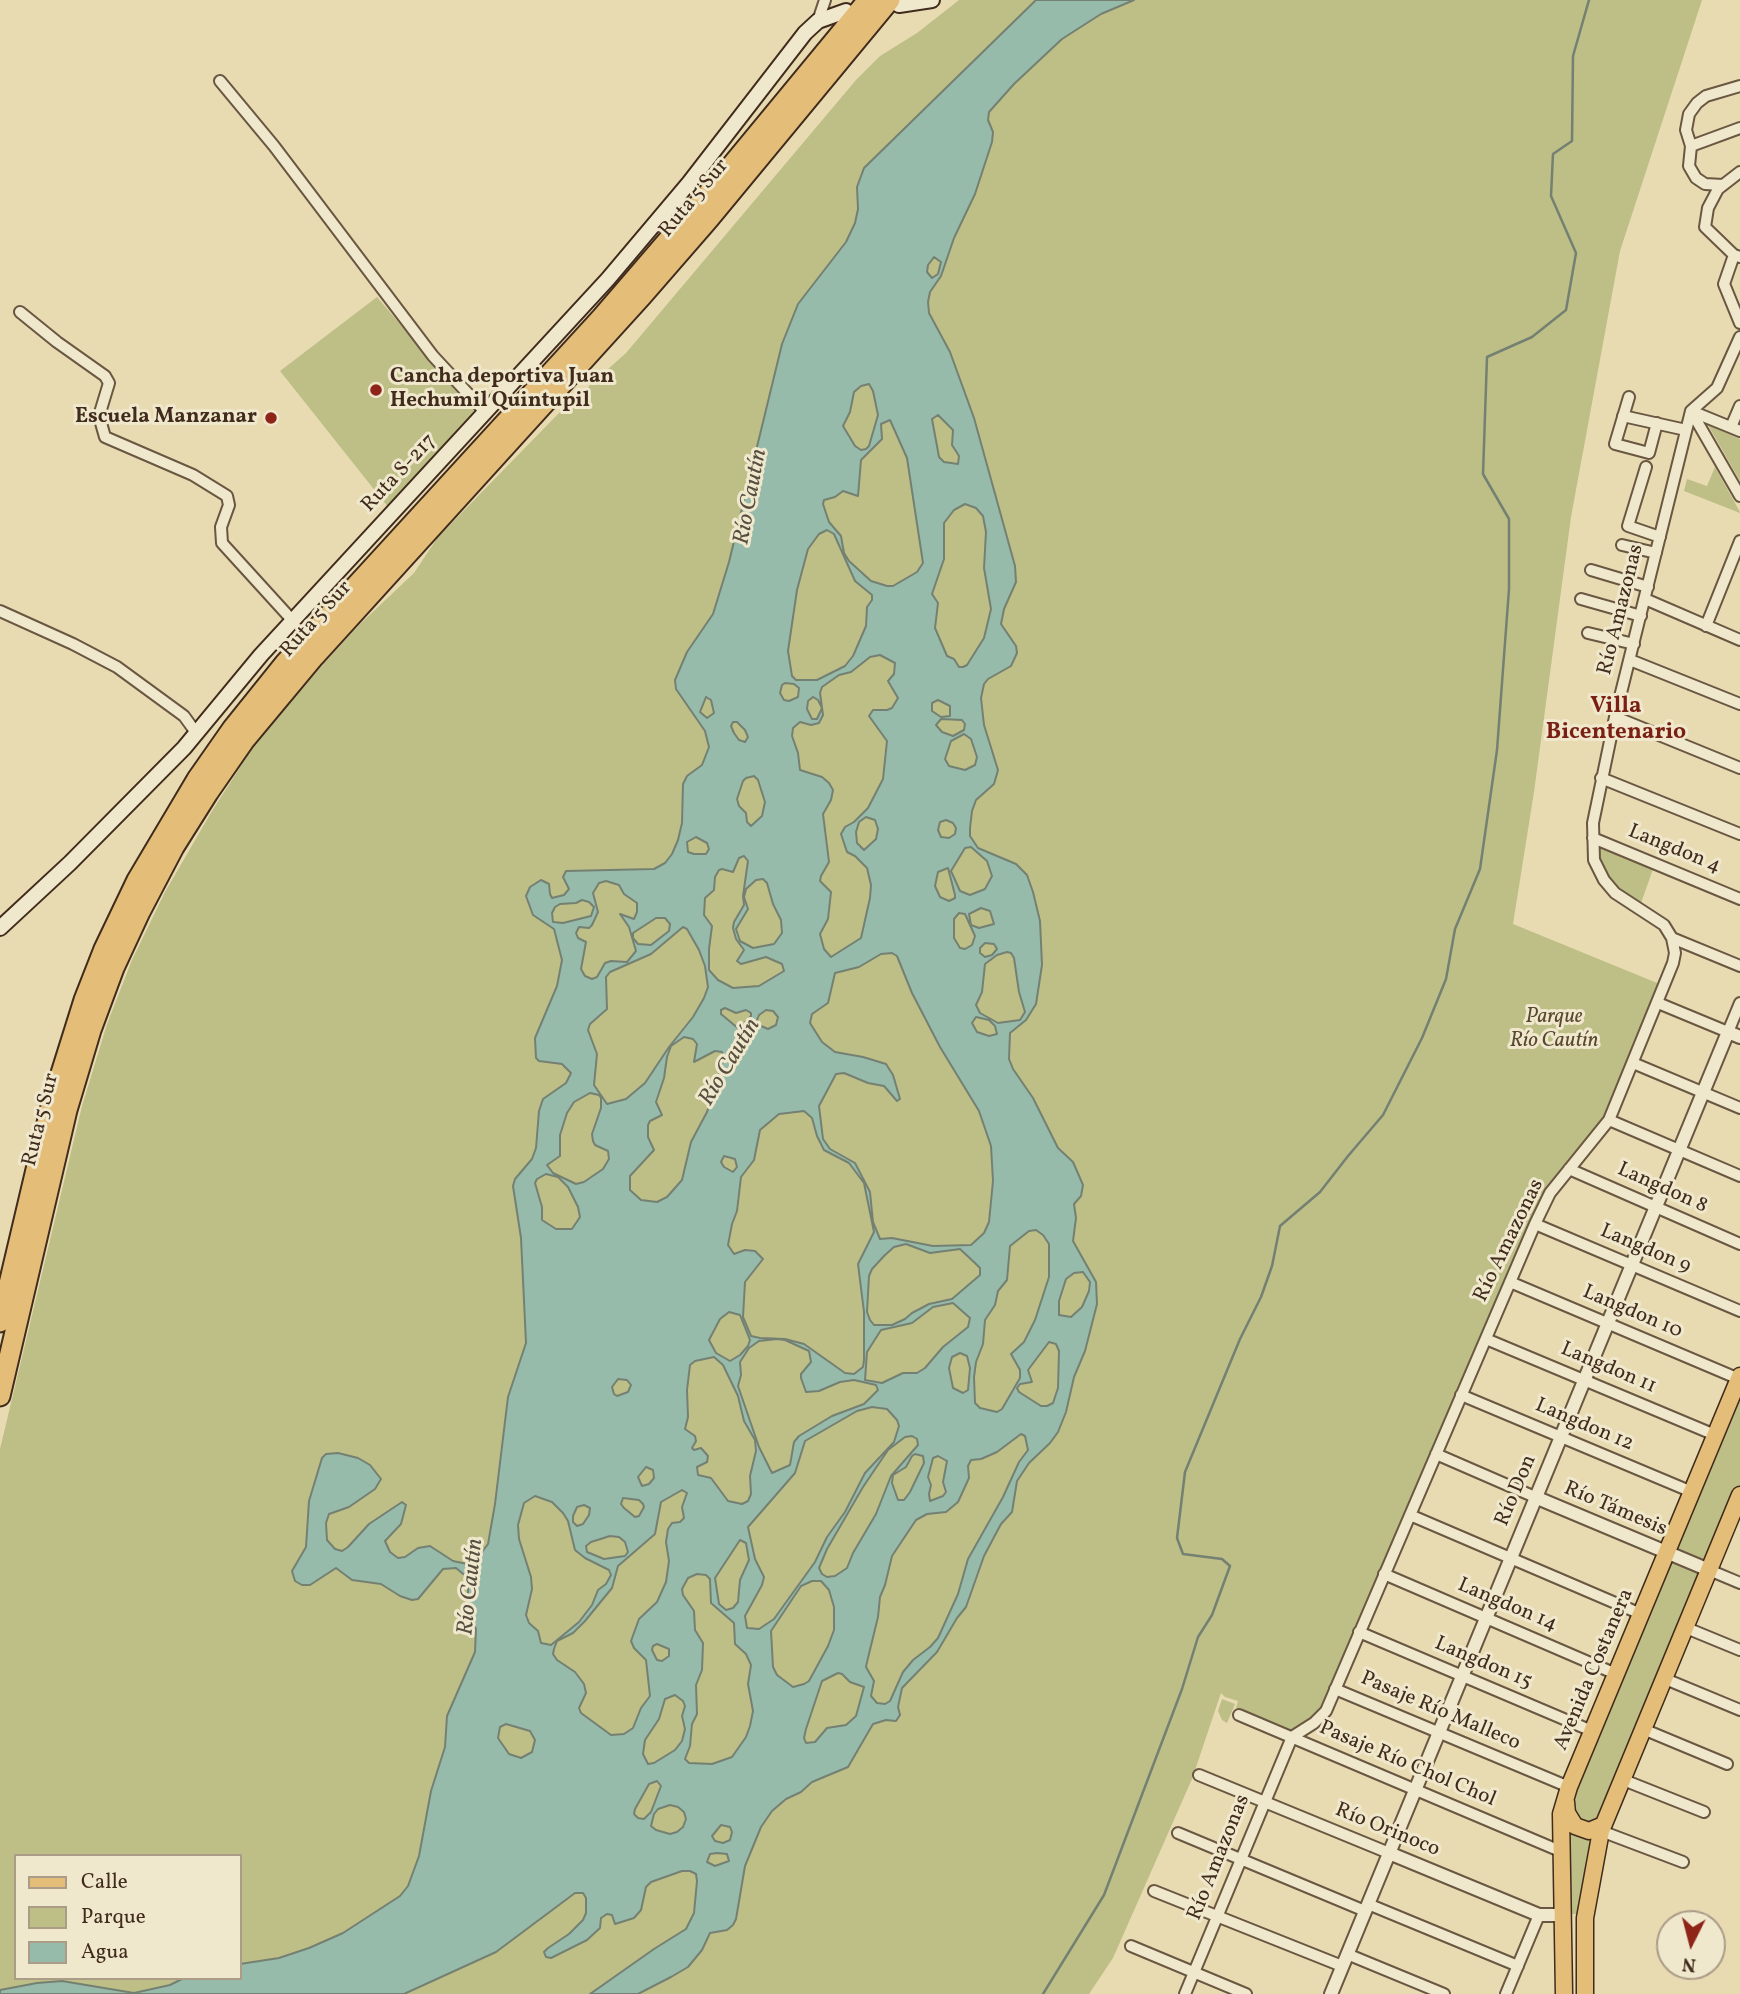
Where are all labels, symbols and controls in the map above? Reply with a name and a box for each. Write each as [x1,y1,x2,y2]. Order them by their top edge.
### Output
street label: Ruta 5 Sur [655,155,735,243]
place label: Cancha deportiva Juan Hechumil Quintupil [390,365,614,415]
marker: Cancha deportiva Juan Hechumil Quintupil [368,382,384,398]
place label: Escuela Manzanar [75,405,257,431]
marker: Escuela Manzanar [263,410,279,426]
street label: Ruta S-217 [357,429,443,519]
water label: Río Cautín [729,447,775,547]
street label: Río Amazonas [1594,542,1650,678]
street label: Ruta 5 Sur [276,576,358,664]
district label: Villa Bicentenario [1546,694,1686,748]
street label: Langdon 4 [1624,820,1724,880]
park label: Parque Río Cautín [1510,1005,1598,1055]
water label: Río Cautín [694,1014,768,1112]
street label: Ruta 5 Sur [18,1071,66,1169]
street label: Langdon 8 [1613,1158,1711,1220]
street label: Río Amazonas [1469,1175,1551,1307]
street label: Langdon 9 [1596,1220,1694,1280]
street label: Langdon 10 [1578,1281,1686,1345]
street label: Langdon 11 [1556,1338,1660,1400]
street label: Langdon 12 [1531,1394,1637,1458]
street label: Río Don [1491,1452,1543,1530]
street label: Río Támesis [1560,1477,1670,1543]
water label: Río Cautín [453,1537,491,1637]
street label: Langdon 14 [1453,1574,1561,1638]
street label: Avenida Costanera [1550,1585,1640,1755]
street label: Langdon 15 [1430,1632,1536,1696]
street label: Pasaje Río Malleco [1356,1667,1524,1757]
street label: Pasaje Río Chol Chol [1315,1716,1499,1814]
street label: Río Amazonas [1183,1791,1257,1925]
street label: Río Orinoco [1331,1799,1443,1863]
legend [14,1854,242,1980]
text: Calle [81,1868,128,1897]
text: Parque [81,1903,146,1932]
north arrow [1656,1910,1726,1980]
text: Agua [81,1938,129,1967]
text: N [1681,1950,1697,1978]

